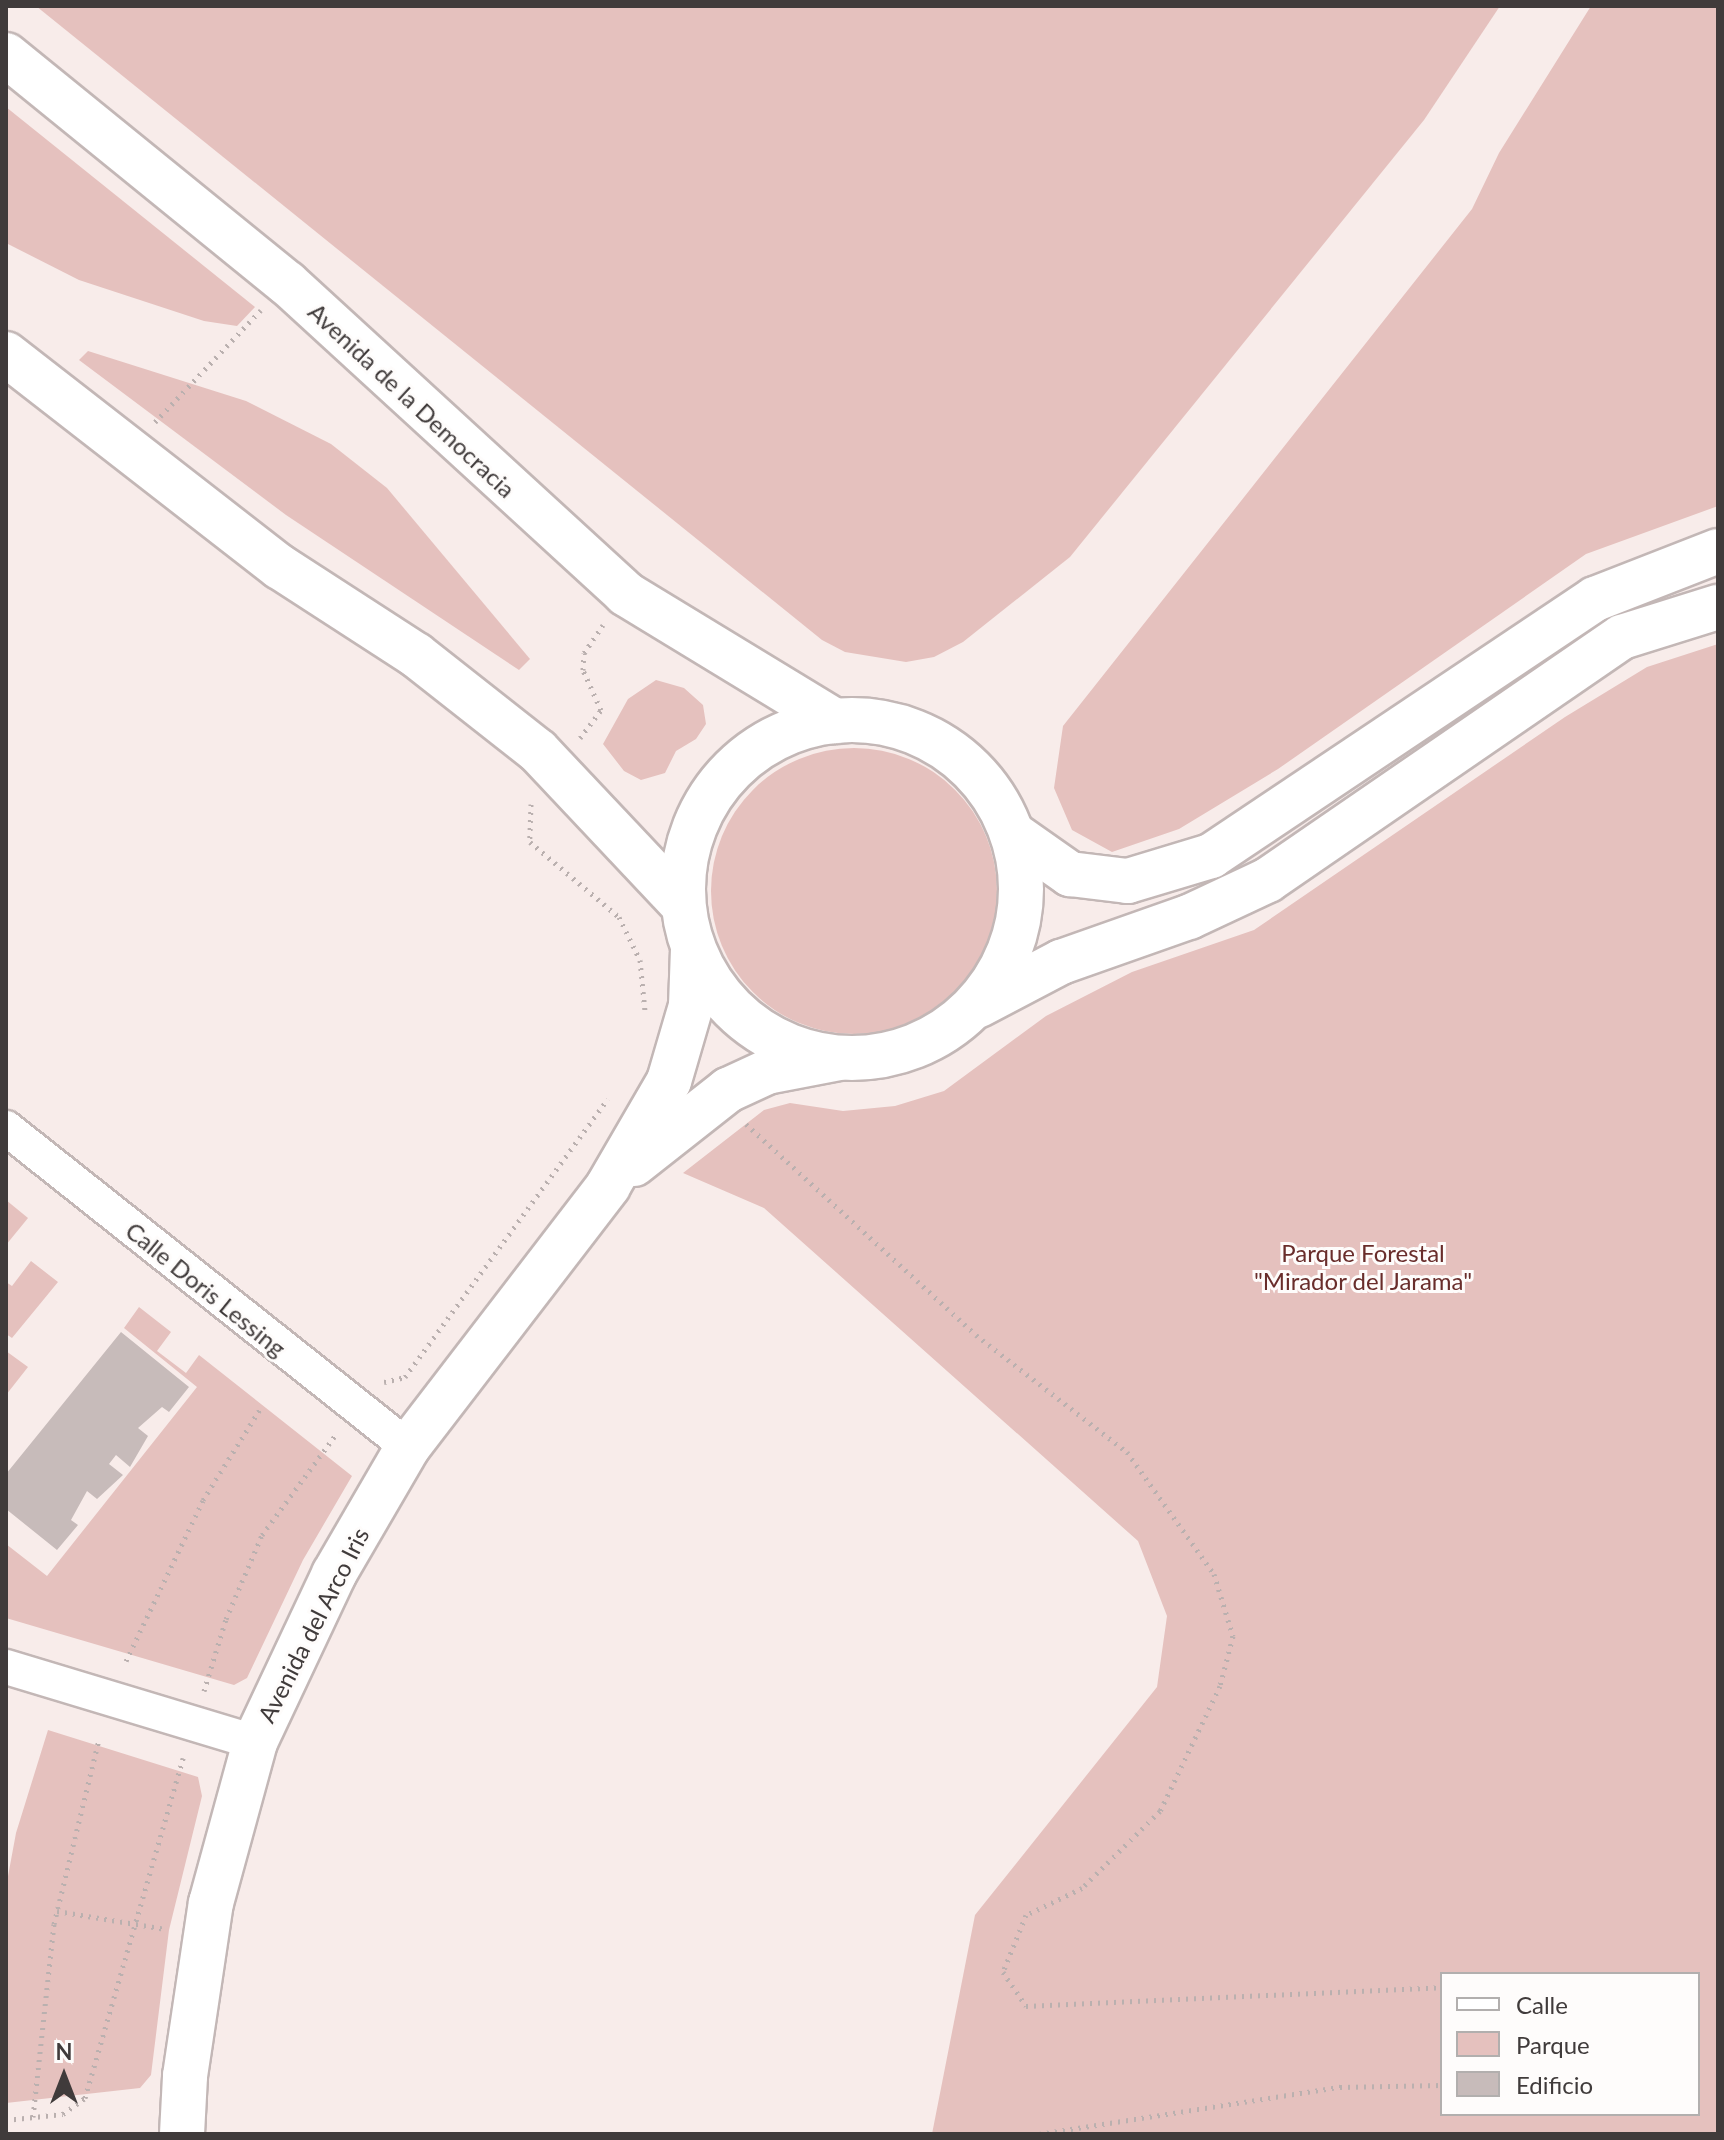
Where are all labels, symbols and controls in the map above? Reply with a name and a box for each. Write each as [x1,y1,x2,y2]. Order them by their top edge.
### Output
street label: Avenida de la Democracia [303,297,521,503]
street label: Calle Doris Lessing [120,1216,292,1362]
park label: Parque Forestal "Mirador del Jarama" [1253,1239,1473,1295]
street label: Avenida del Arco Iris [251,1522,375,1728]
legend [1440,1972,1700,2116]
text: Calle [1516,1990,1568,2019]
text: Parque [1516,2030,1590,2059]
north arrow [24,2036,104,2116]
text: N [56,2038,72,2065]
text: Edificio [1516,2070,1593,2099]

